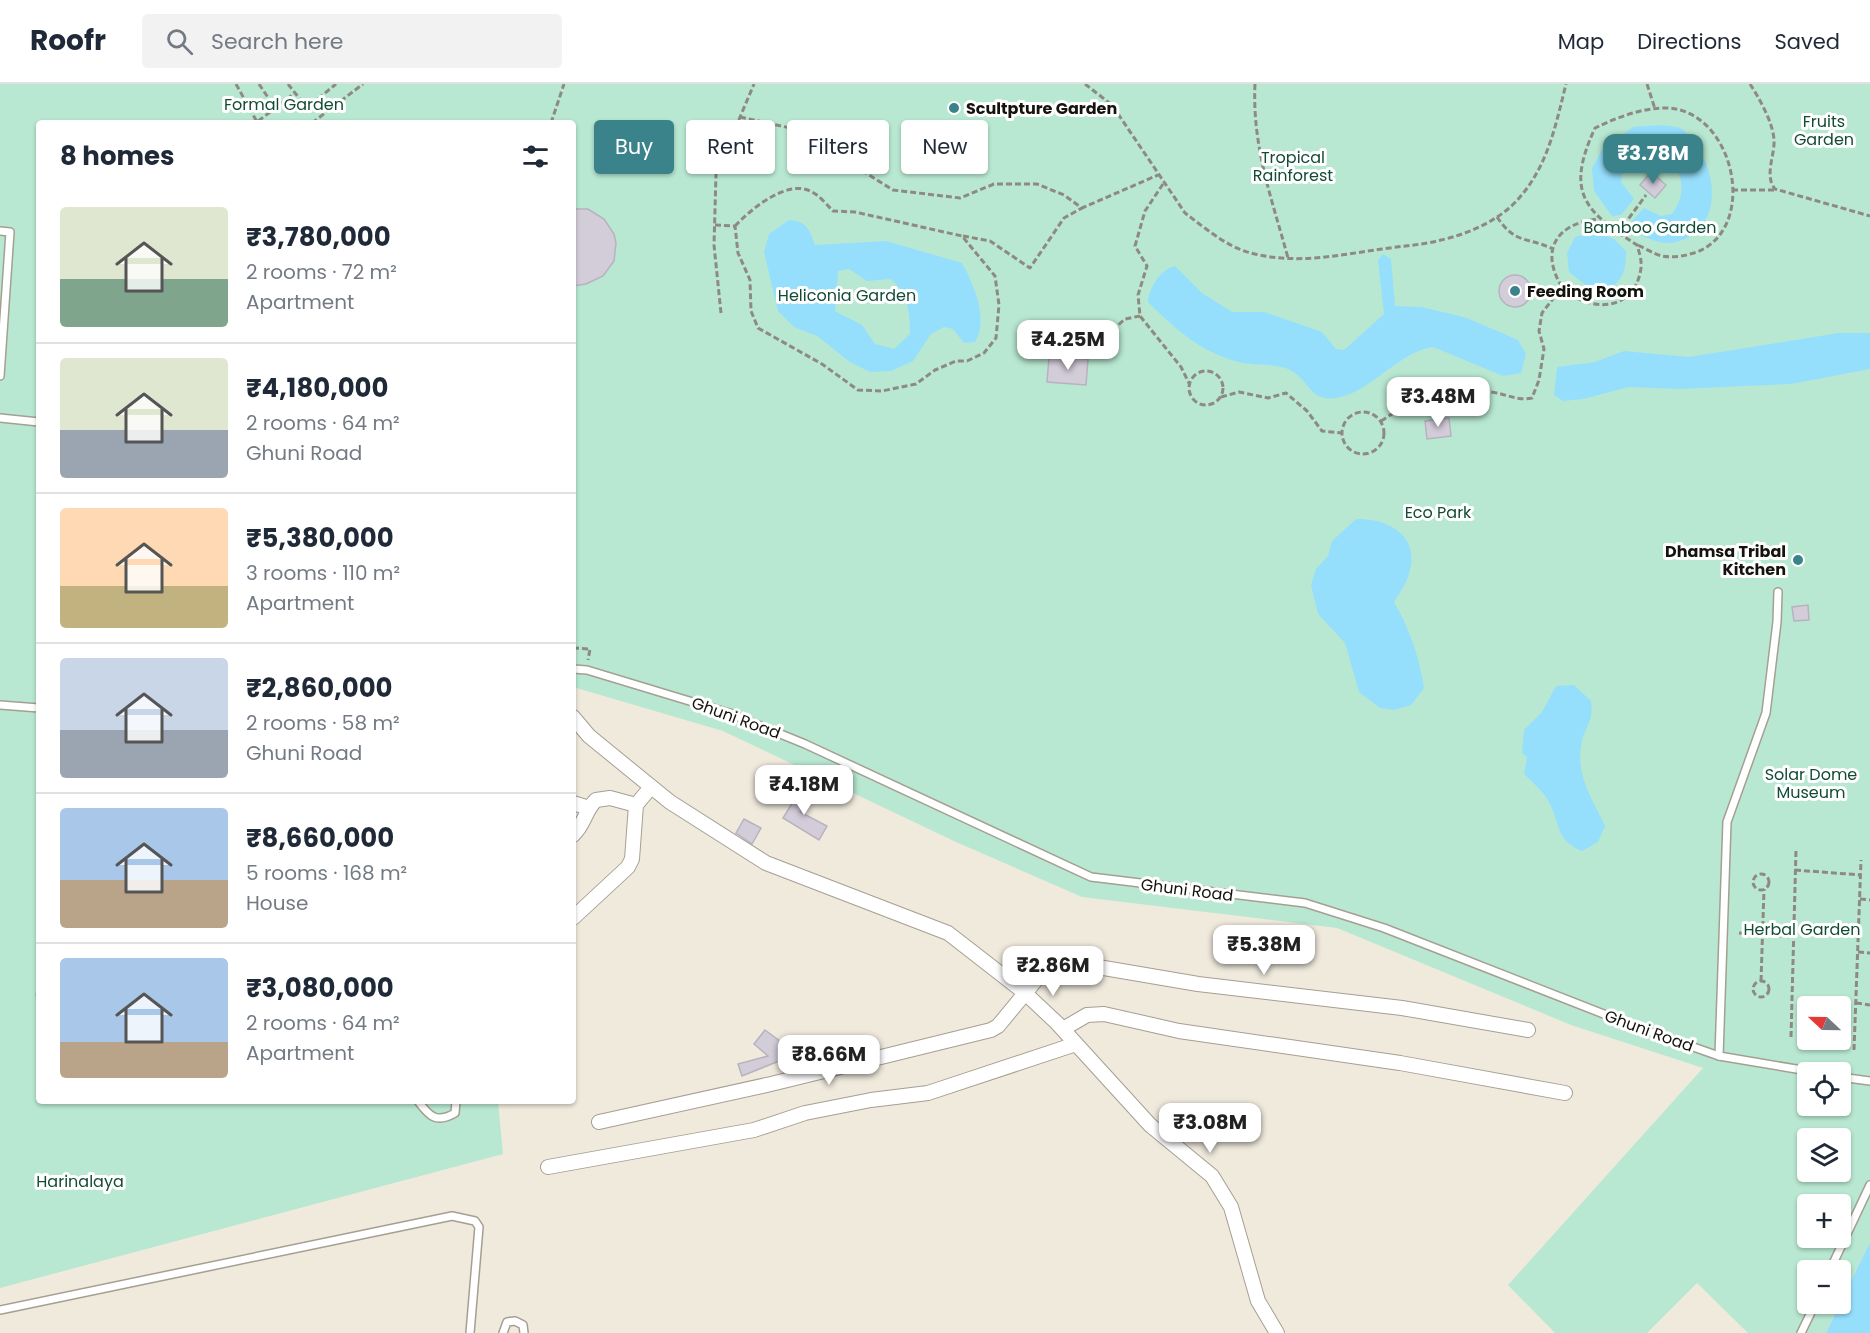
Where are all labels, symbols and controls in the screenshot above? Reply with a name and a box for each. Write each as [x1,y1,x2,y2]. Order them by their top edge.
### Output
search box [142,14,562,68]
text: Roofr [30,21,106,60]
icon: search [163,25,196,58]
text: Search here [211,26,344,57]
text: Map [1558,27,1604,56]
text: Directions [1637,27,1741,56]
text: Saved [1774,27,1840,56]
park label: Formal Garden [224,93,344,116]
place label: Scultpture Garden [966,97,1117,120]
marker: Scultpture Garden [947,101,961,115]
park label: Fruits Garden [1794,110,1854,151]
chip: Buy [594,120,674,174]
chip: Rent [686,120,775,174]
chip: Filters [787,120,889,174]
chip: New [901,120,988,174]
pin: ₹3.78M [1604,134,1702,185]
text: 8 homes [60,138,175,174]
text: ₹3.78M [1617,139,1689,167]
icon: filters [519,140,552,173]
park label: Tropical Rainforest [1253,146,1333,187]
park label: Bamboo Garden [1584,216,1716,239]
text: ₹3,780,000 [246,219,391,255]
icon: home [108,231,180,303]
text: 2 rooms · 72 m² [246,258,397,286]
place label: Feeding Room [1527,280,1644,303]
park label: Heliconia Garden [778,284,916,307]
marker: Feeding Room [1508,284,1522,298]
text: Apartment [246,288,354,316]
pin: ₹4.25M [1019,320,1117,371]
text: ₹4.25M [1031,325,1105,353]
text: ₹4,180,000 [246,370,389,406]
pin: ₹3.48M [1389,377,1487,428]
icon: home [108,382,180,454]
text: ₹3.48M [1401,382,1475,410]
text: 2 rooms · 64 m² [246,409,400,437]
text: Ghuni Road [246,439,362,467]
park label: Eco Park [1405,501,1472,524]
text: ₹5,380,000 [246,520,394,556]
icon: home [108,532,180,604]
place label: Dhamsa Tribal Kitchen [1665,540,1786,581]
marker: Dhamsa Tribal Kitchen [1791,553,1805,567]
text: 3 rooms · 110 m² [246,559,400,587]
text: Apartment [246,589,354,617]
text: ₹2,860,000 [246,670,393,706]
icon: home [108,682,180,754]
street label: Ghuni Road [688,691,784,745]
text: 2 rooms · 58 m² [246,709,400,737]
text: Ghuni Road [246,739,362,767]
park label: Solar Dome Museum [1765,763,1857,804]
pin: ₹4.18M [755,765,853,816]
text: ₹4.18M [769,770,839,798]
text: ₹8,660,000 [246,820,394,856]
icon: home [108,832,180,904]
text: 5 rooms · 168 m² [246,859,407,887]
street label: Ghuni Road [1139,873,1235,907]
text: House [246,889,308,917]
park label: Herbal Garden [1743,918,1861,941]
pin: ₹5.38M [1215,925,1313,976]
text: ₹5.38M [1227,930,1301,958]
pin: ₹2.86M [1004,946,1102,997]
text: ₹2.86M [1016,951,1090,979]
text: ₹3,080,000 [246,970,394,1006]
icon: home [108,982,180,1054]
north arrow [1797,996,1851,1050]
map controls [1797,996,1851,1314]
street label: Ghuni Road [1601,1004,1697,1058]
text: 2 rooms · 64 m² [246,1009,400,1037]
pin: ₹8.66M [780,1035,878,1086]
text: Apartment [246,1039,354,1067]
text: ₹8.66M [792,1040,866,1068]
button: locate [1797,1062,1851,1116]
pin: ₹3.08M [1161,1103,1259,1154]
text: ₹3.08M [1173,1108,1247,1136]
button: layers [1797,1128,1851,1182]
park label: Harinalaya [36,1170,124,1193]
button: + [1797,1194,1851,1248]
button: − [1797,1260,1851,1314]

